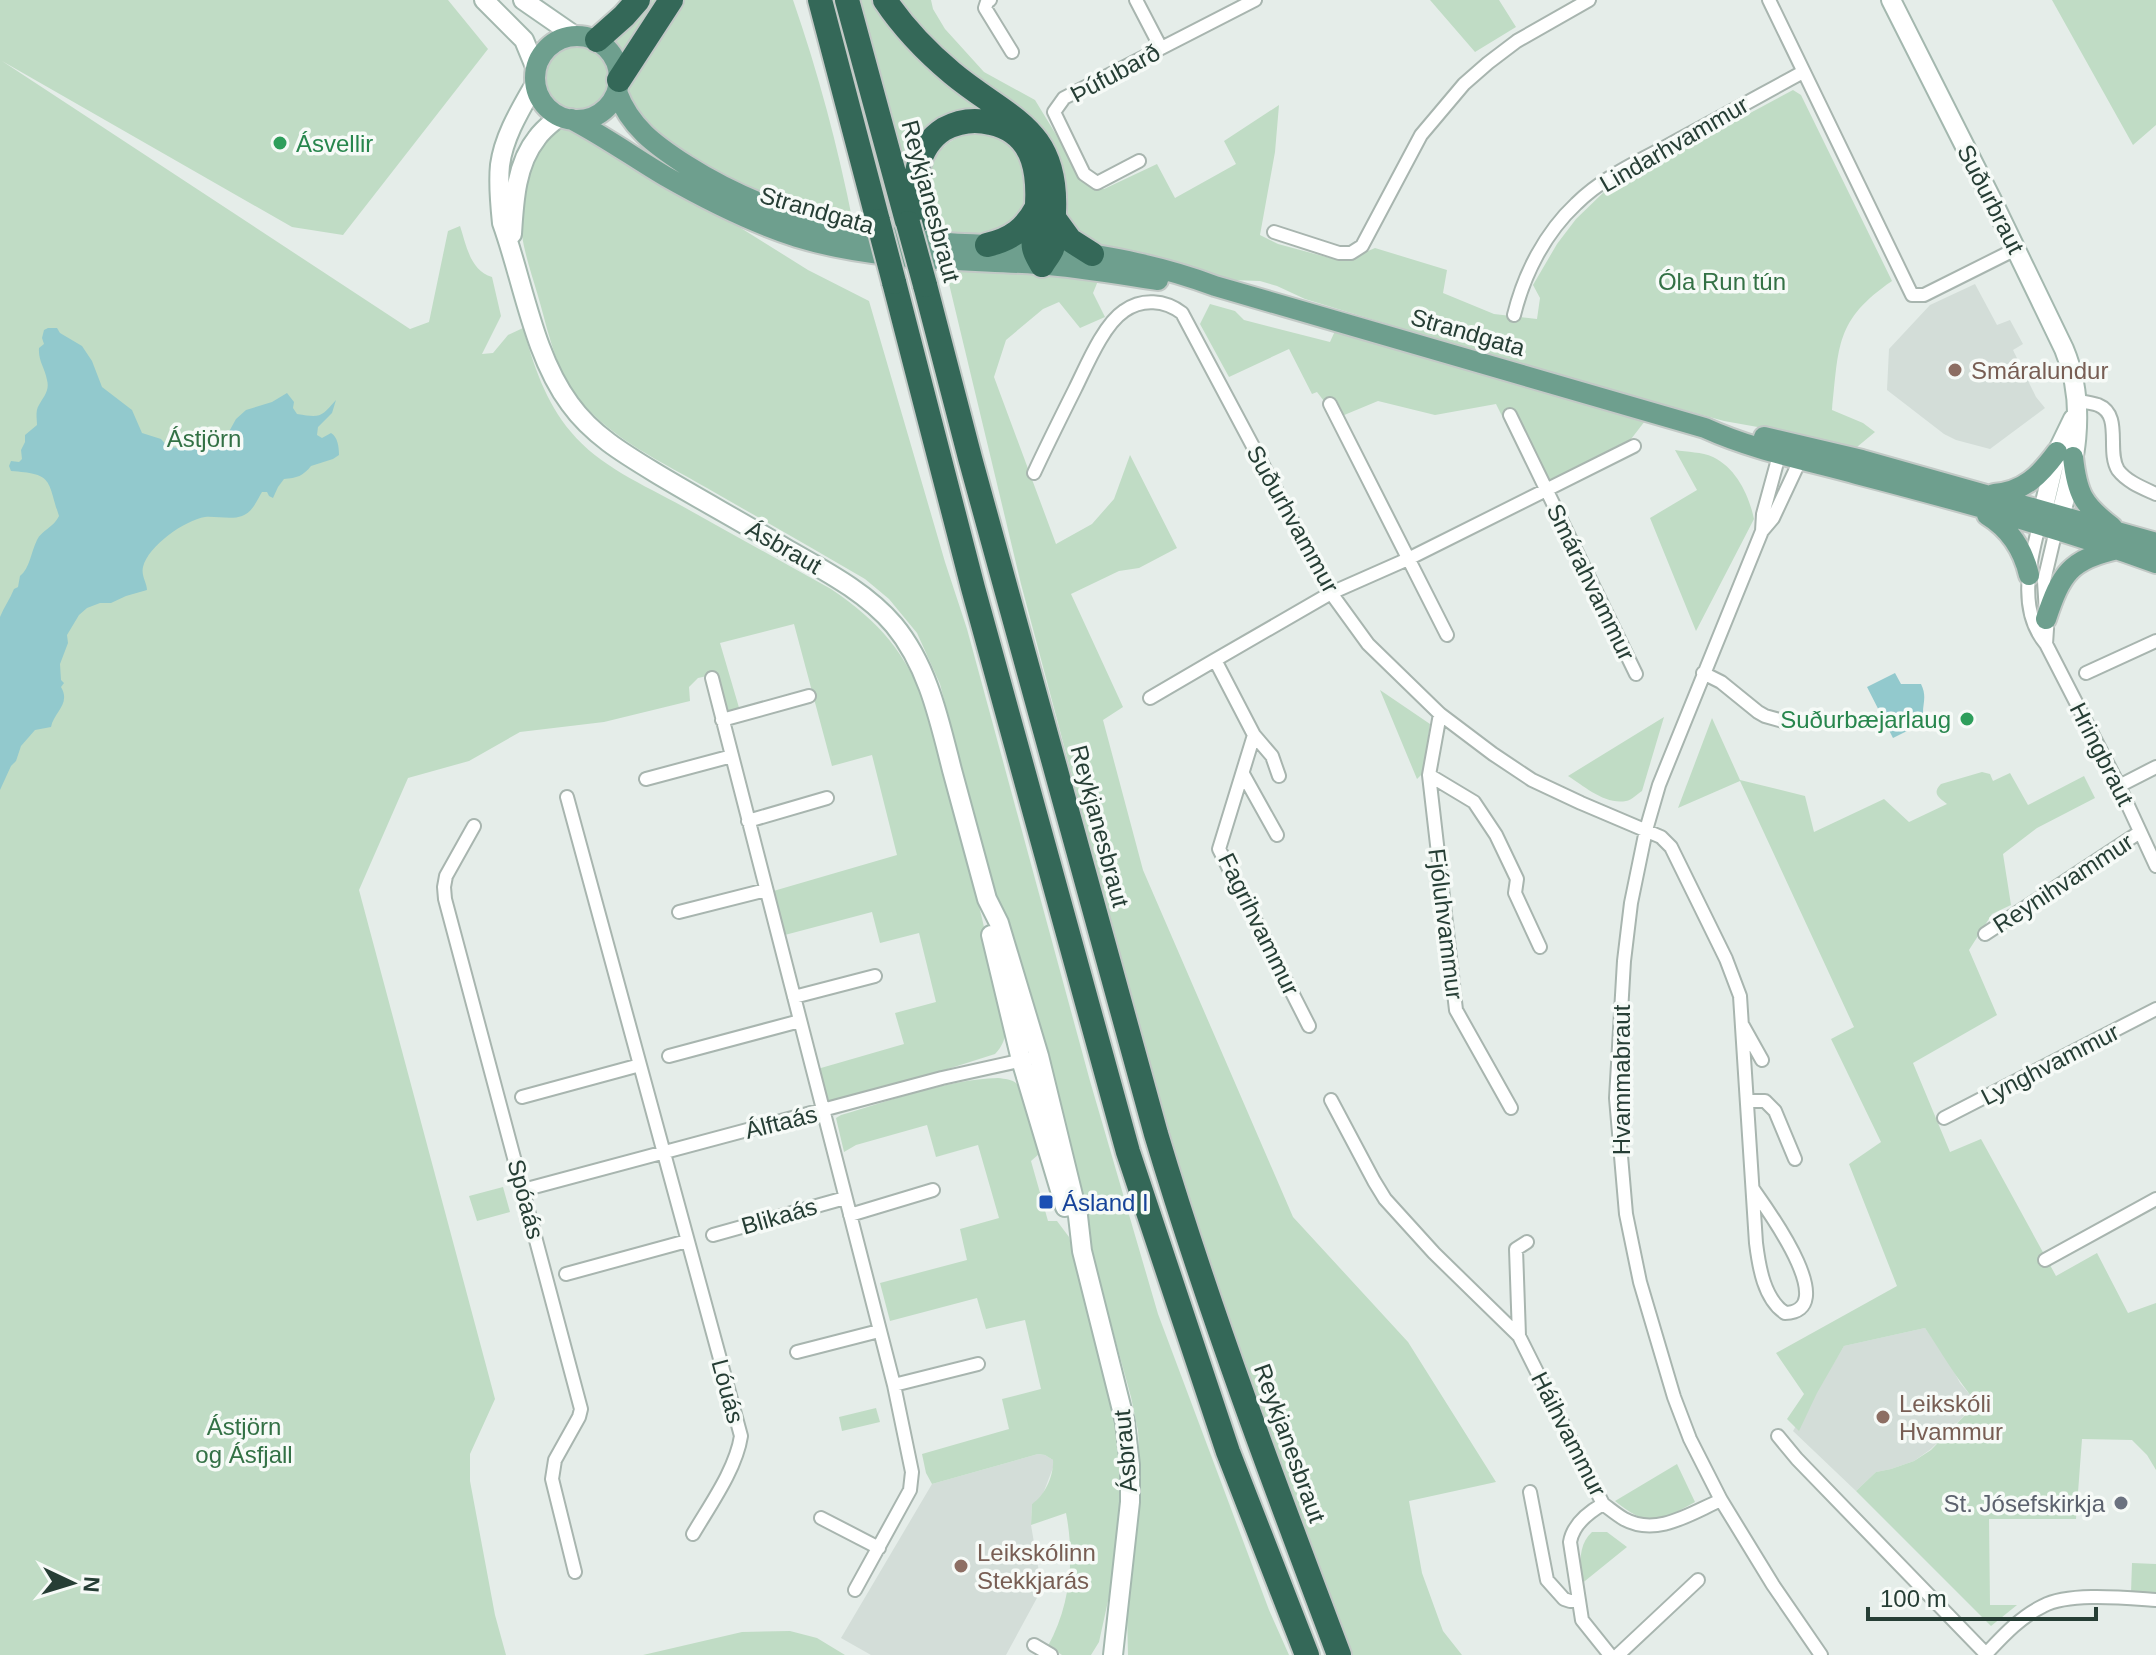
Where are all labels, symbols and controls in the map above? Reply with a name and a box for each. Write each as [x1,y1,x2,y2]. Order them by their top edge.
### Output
street label: Þúfubarð [1066,38,1164,108]
street label: Lindarhvammur [1595,91,1753,197]
street label: Reykjanesbraut [896,117,966,285]
place label: Ásvellir [296,130,373,157]
marker: Ásvellir [271,134,289,152]
street label: Suðurbraut [1952,140,2030,258]
street label: Strandgata [757,181,878,239]
park label: Óla Run tún [1658,268,1786,295]
street label: Strandgata [1408,303,1529,361]
place label: Smáralundur [1971,357,2108,384]
marker: Smáralundur [1946,361,1964,379]
park label: Ástjörn [167,425,241,452]
street label: Suðurhvammur [1241,441,1345,597]
street label: Smárahvammur [1541,499,1641,665]
street label: Ásbraut [741,515,827,580]
street label: Hringbraut [2065,698,2140,810]
place label: Suðurbæjarlaug [1780,706,1951,733]
marker: Suðurbæjarlaug [1958,710,1976,728]
street label: Reykjanesbraut [1065,742,1135,910]
street label: Reynihvammur [1988,828,2138,938]
street label: Fjóluhvammur [1423,847,1469,1001]
street label: Fagrihvammur [1213,849,1305,999]
street label: Hvammabraut [1608,1004,1635,1155]
street label: Lynghvammur [1977,1018,2123,1110]
street label: Álftaás [742,1100,820,1144]
street label: Spóaás [502,1156,550,1242]
place label: Ásland I [1062,1189,1149,1216]
street label: Blikaás [738,1192,820,1240]
marker: Ásland I [1037,1193,1055,1211]
street label: Lóuás [706,1356,750,1426]
street label: Reykjanesbraut [1249,1360,1331,1526]
street label: Háihvammur [1526,1367,1612,1501]
place label: Leikskóli Hvammur [1899,1390,2003,1445]
street label: Ásbraut [1108,1408,1142,1493]
marker: Leikskóli Hvammur [1874,1408,1892,1426]
park label: Ástjörn og Ásfjall [195,1413,293,1468]
place label: St. Jósefskirkja [1944,1490,2106,1517]
marker: St. Jósefskirkja [2112,1494,2130,1512]
place label: Leikskólinn Stekkjarás [977,1539,1096,1594]
north arrow [32,1543,112,1623]
marker: Leikskólinn Stekkjarás [952,1557,970,1575]
scale bar [1868,1571,2096,1621]
text: N [78,1576,104,1593]
text: 100 m [1880,1585,1947,1612]

